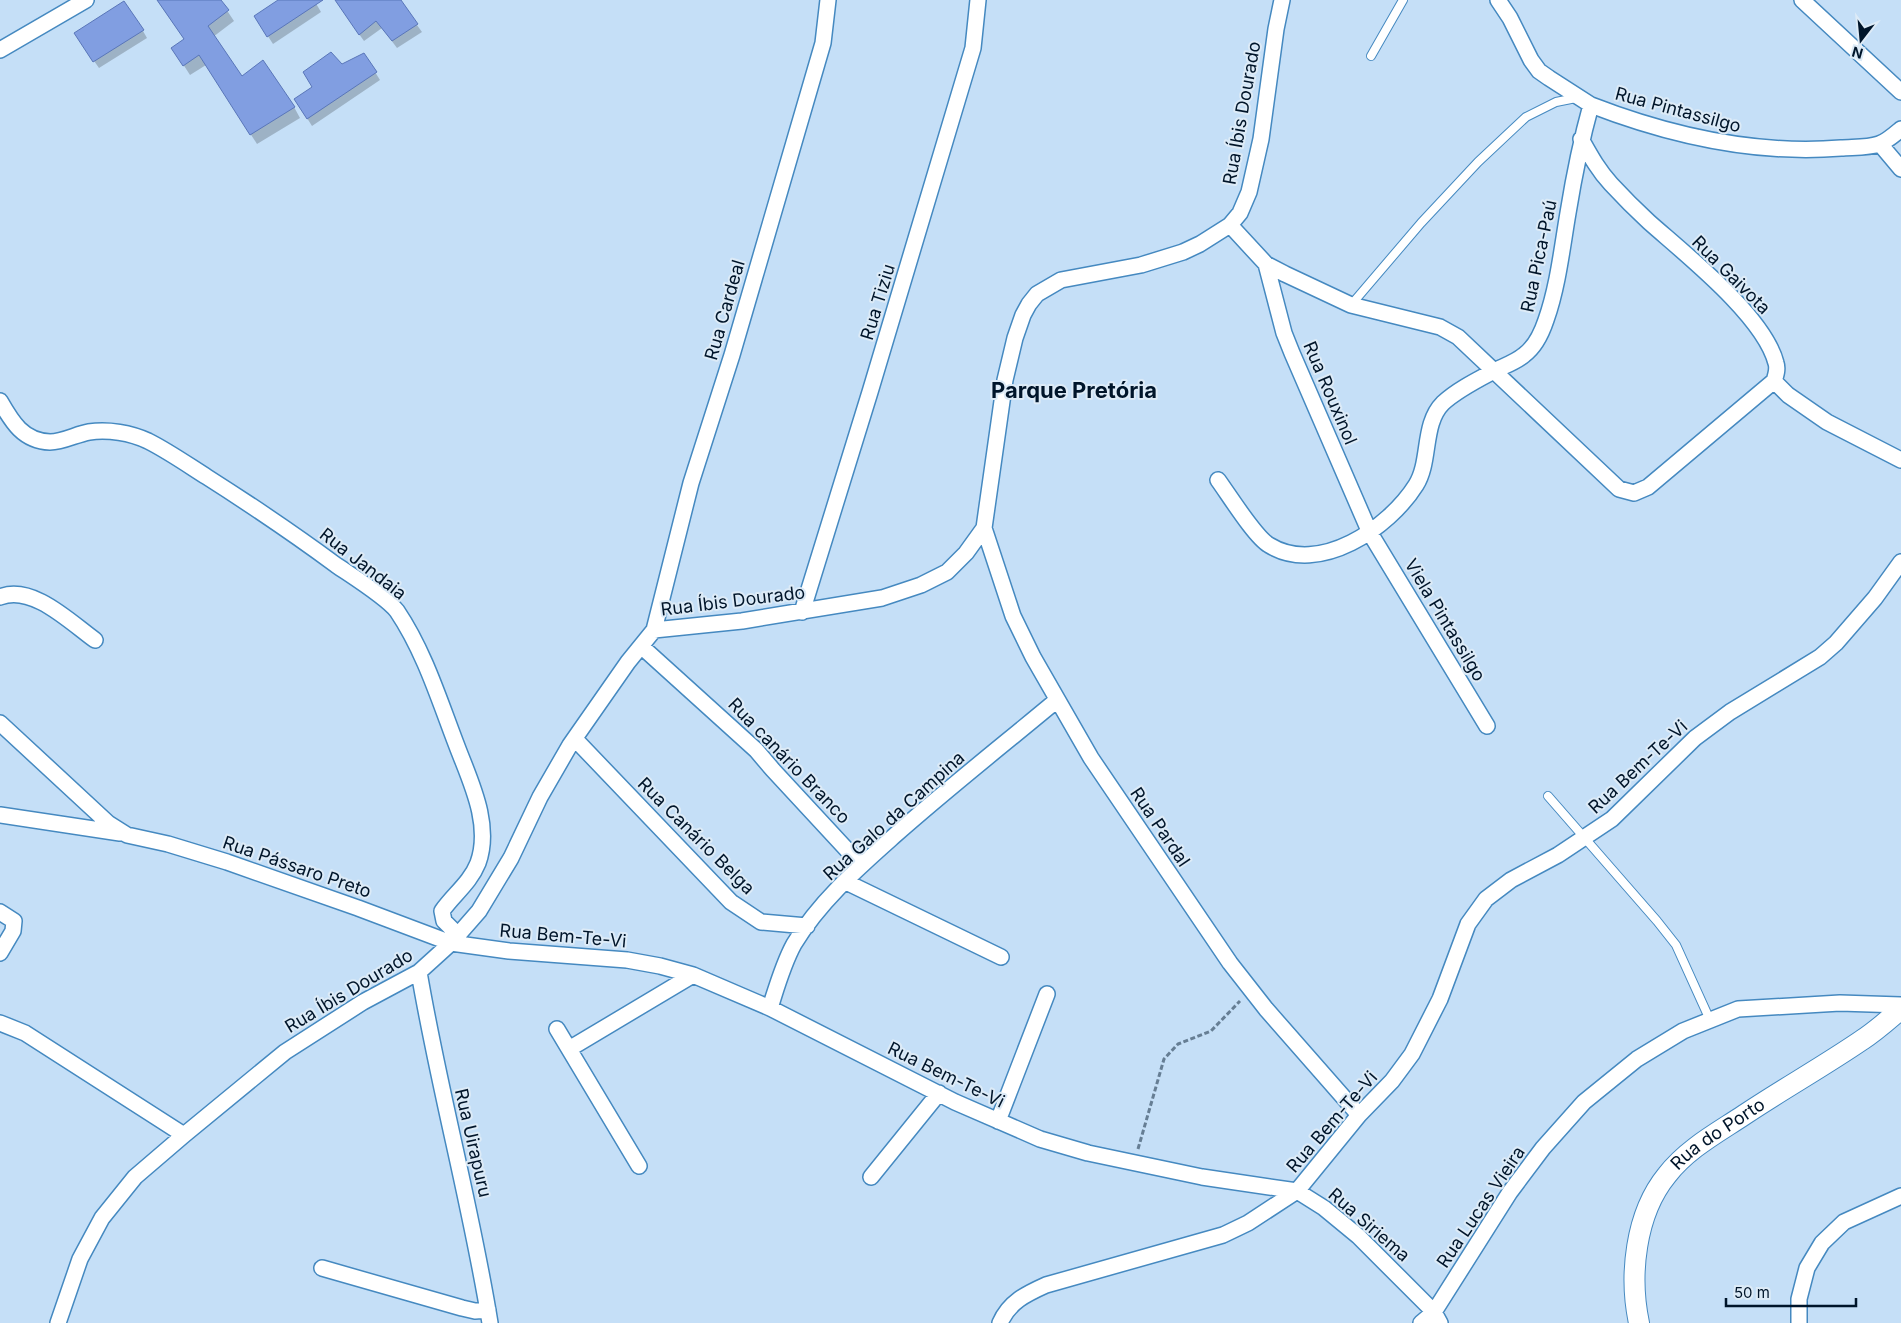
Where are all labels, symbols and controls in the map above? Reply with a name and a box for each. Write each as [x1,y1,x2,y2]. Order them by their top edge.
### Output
north arrow [1836,15,1886,65]
street label: Rua Íbis Dourado [1218,39,1264,186]
text: N [1850,43,1865,63]
street label: Rua Pintassilgo [1613,83,1743,136]
street label: Rua Pica-Paú [1516,198,1561,314]
street label: Rua Gaivota [1688,231,1775,318]
street label: Rua Cardeal [700,257,749,362]
street label: Rua Tiziu [856,261,899,342]
street label: Rua Rouxinol [1299,338,1362,448]
district label: Parque Pretória [991,377,1157,403]
street label: Rua Jandaia [316,523,411,604]
street label: Viela Pintassilgo [1401,555,1490,685]
street label: Rua Íbis Dourado [659,580,806,620]
street label: Rua canário Branco [724,694,855,828]
street label: Rua Bem-Te-Vi [1584,716,1691,818]
street label: Rua Galo da Campina [819,747,969,884]
street label: Rua Canário Belga [634,773,759,898]
street label: Rua Pardal [1126,783,1195,870]
street label: Rua Pássaro Preto [220,831,374,902]
street label: Rua Bem-Te-Vi [499,919,627,952]
street label: Rua Íbis Dourado [281,943,416,1037]
street label: Rua Bem-Te-Vi [884,1037,1008,1112]
street label: Rua Bem-Te-Vi [1282,1067,1381,1177]
street label: Rua Uirapuru [451,1086,496,1199]
street label: Rua do Porto [1666,1093,1768,1174]
street label: Rua Lucas Vieira [1432,1142,1529,1271]
street label: Rua Siriema [1324,1184,1414,1266]
scale bar [1726,1276,1856,1308]
text: 50 m [1734,1283,1770,1302]

